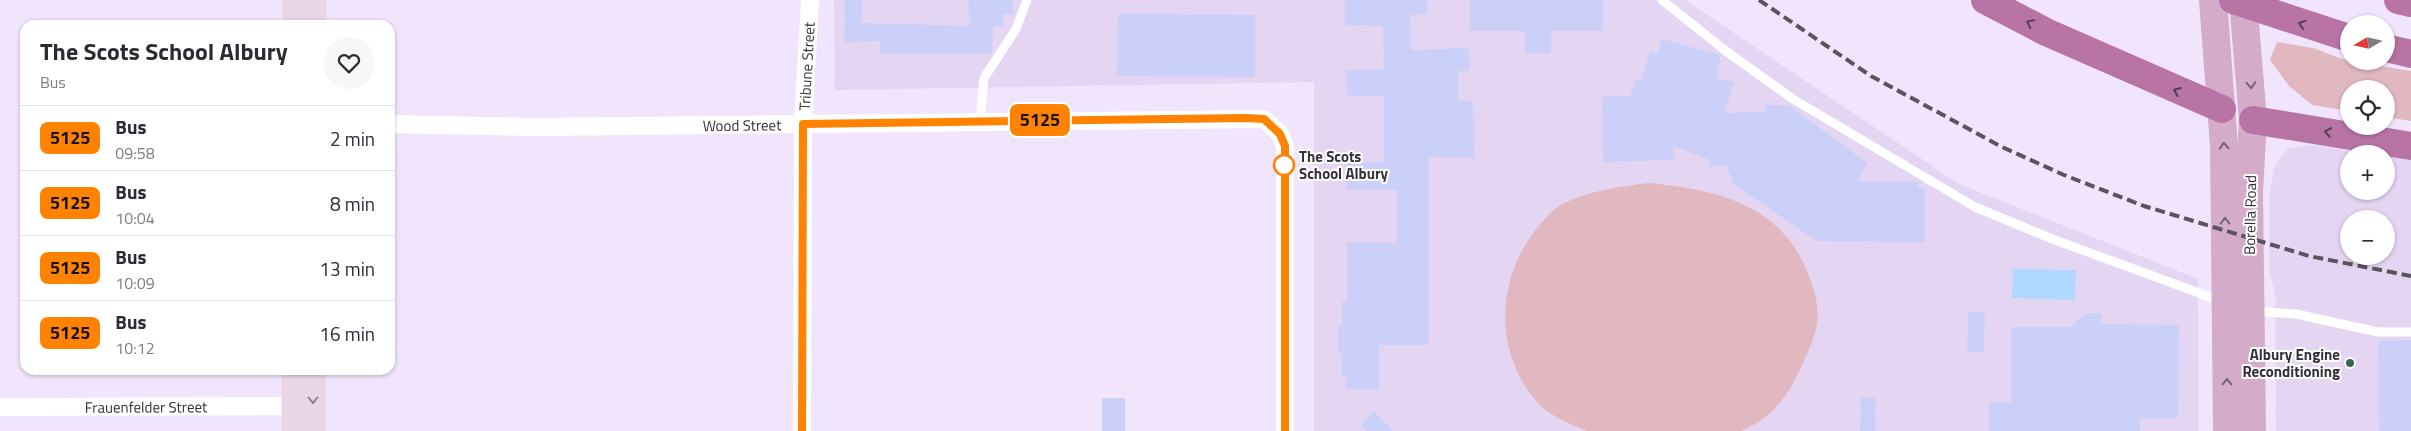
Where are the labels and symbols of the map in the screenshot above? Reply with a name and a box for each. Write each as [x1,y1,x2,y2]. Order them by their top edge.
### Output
north arrow [2340,15,2395,70]
one-way arrow [2026,19,2035,29]
one-way arrow [2298,19,2307,29]
street label: Tribune Street [792,20,820,111]
one-way arrow [2245,81,2256,89]
one-way arrow [2173,86,2182,97]
line badge: 5125 [1005,104,1075,136]
street label: Wood Street [702,113,782,137]
one-way arrow [2324,128,2333,138]
one-way arrow [2218,142,2229,150]
place label: The Scots School Albury [1299,145,1389,185]
marker: The Scots School Albury [1273,154,1295,176]
street label: Borella Road [2238,175,2262,255]
one-way arrow [2220,217,2230,224]
place label: Albury Engine Reconditioning [2242,343,2340,383]
marker: Albury Engine Reconditioning [2344,357,2356,369]
one-way arrow [2222,378,2232,386]
street label: Frauenfelder Street [85,395,208,418]
one-way arrow [308,397,318,405]

